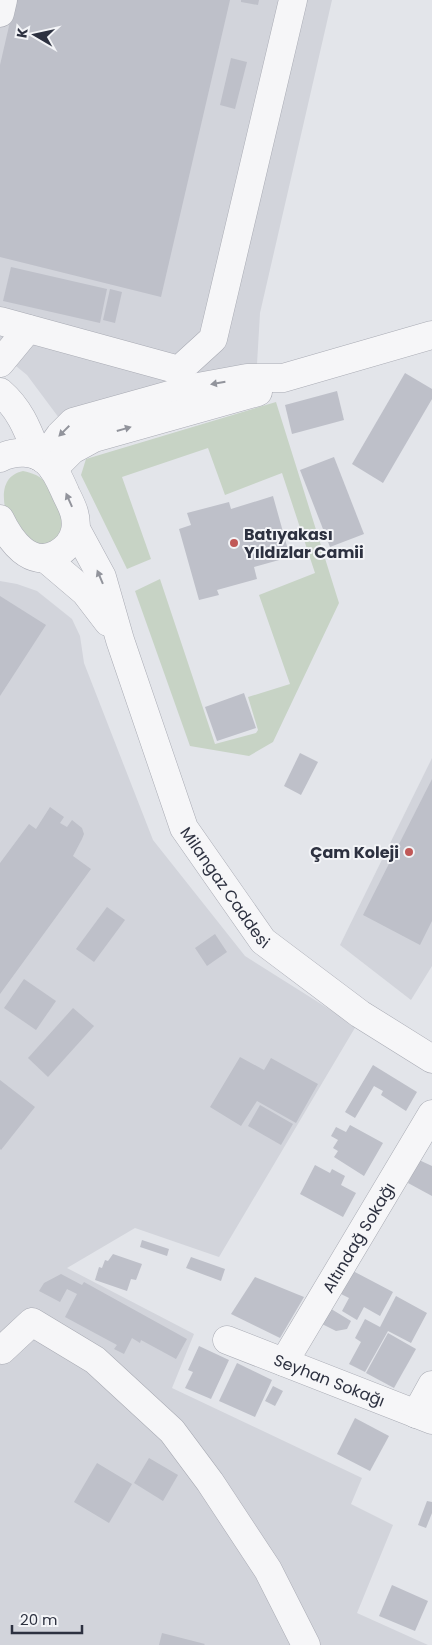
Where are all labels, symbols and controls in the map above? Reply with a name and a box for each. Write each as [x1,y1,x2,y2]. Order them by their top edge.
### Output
north arrow [10,10,60,60]
text: K [12,26,33,39]
one-way arrow [209,380,225,388]
one-way arrow [58,425,70,437]
one-way arrow [117,425,132,433]
one-way arrow [64,493,72,507]
place label: Batıyakası Yıldızlar Camii [244,523,364,564]
marker: Batıyakası Yıldızlar Camii [228,537,240,549]
one-way arrow [96,570,104,584]
street label: Milangaz Caddesi [175,822,275,954]
place label: Çam Koleji [310,841,399,864]
marker: Çam Koleji [403,846,415,858]
street label: Altındağ Sokağı [316,1178,400,1297]
street label: Seyhan Sokağı [271,1348,388,1412]
scale bar [12,1602,82,1634]
text: 20 m [20,1609,58,1630]

